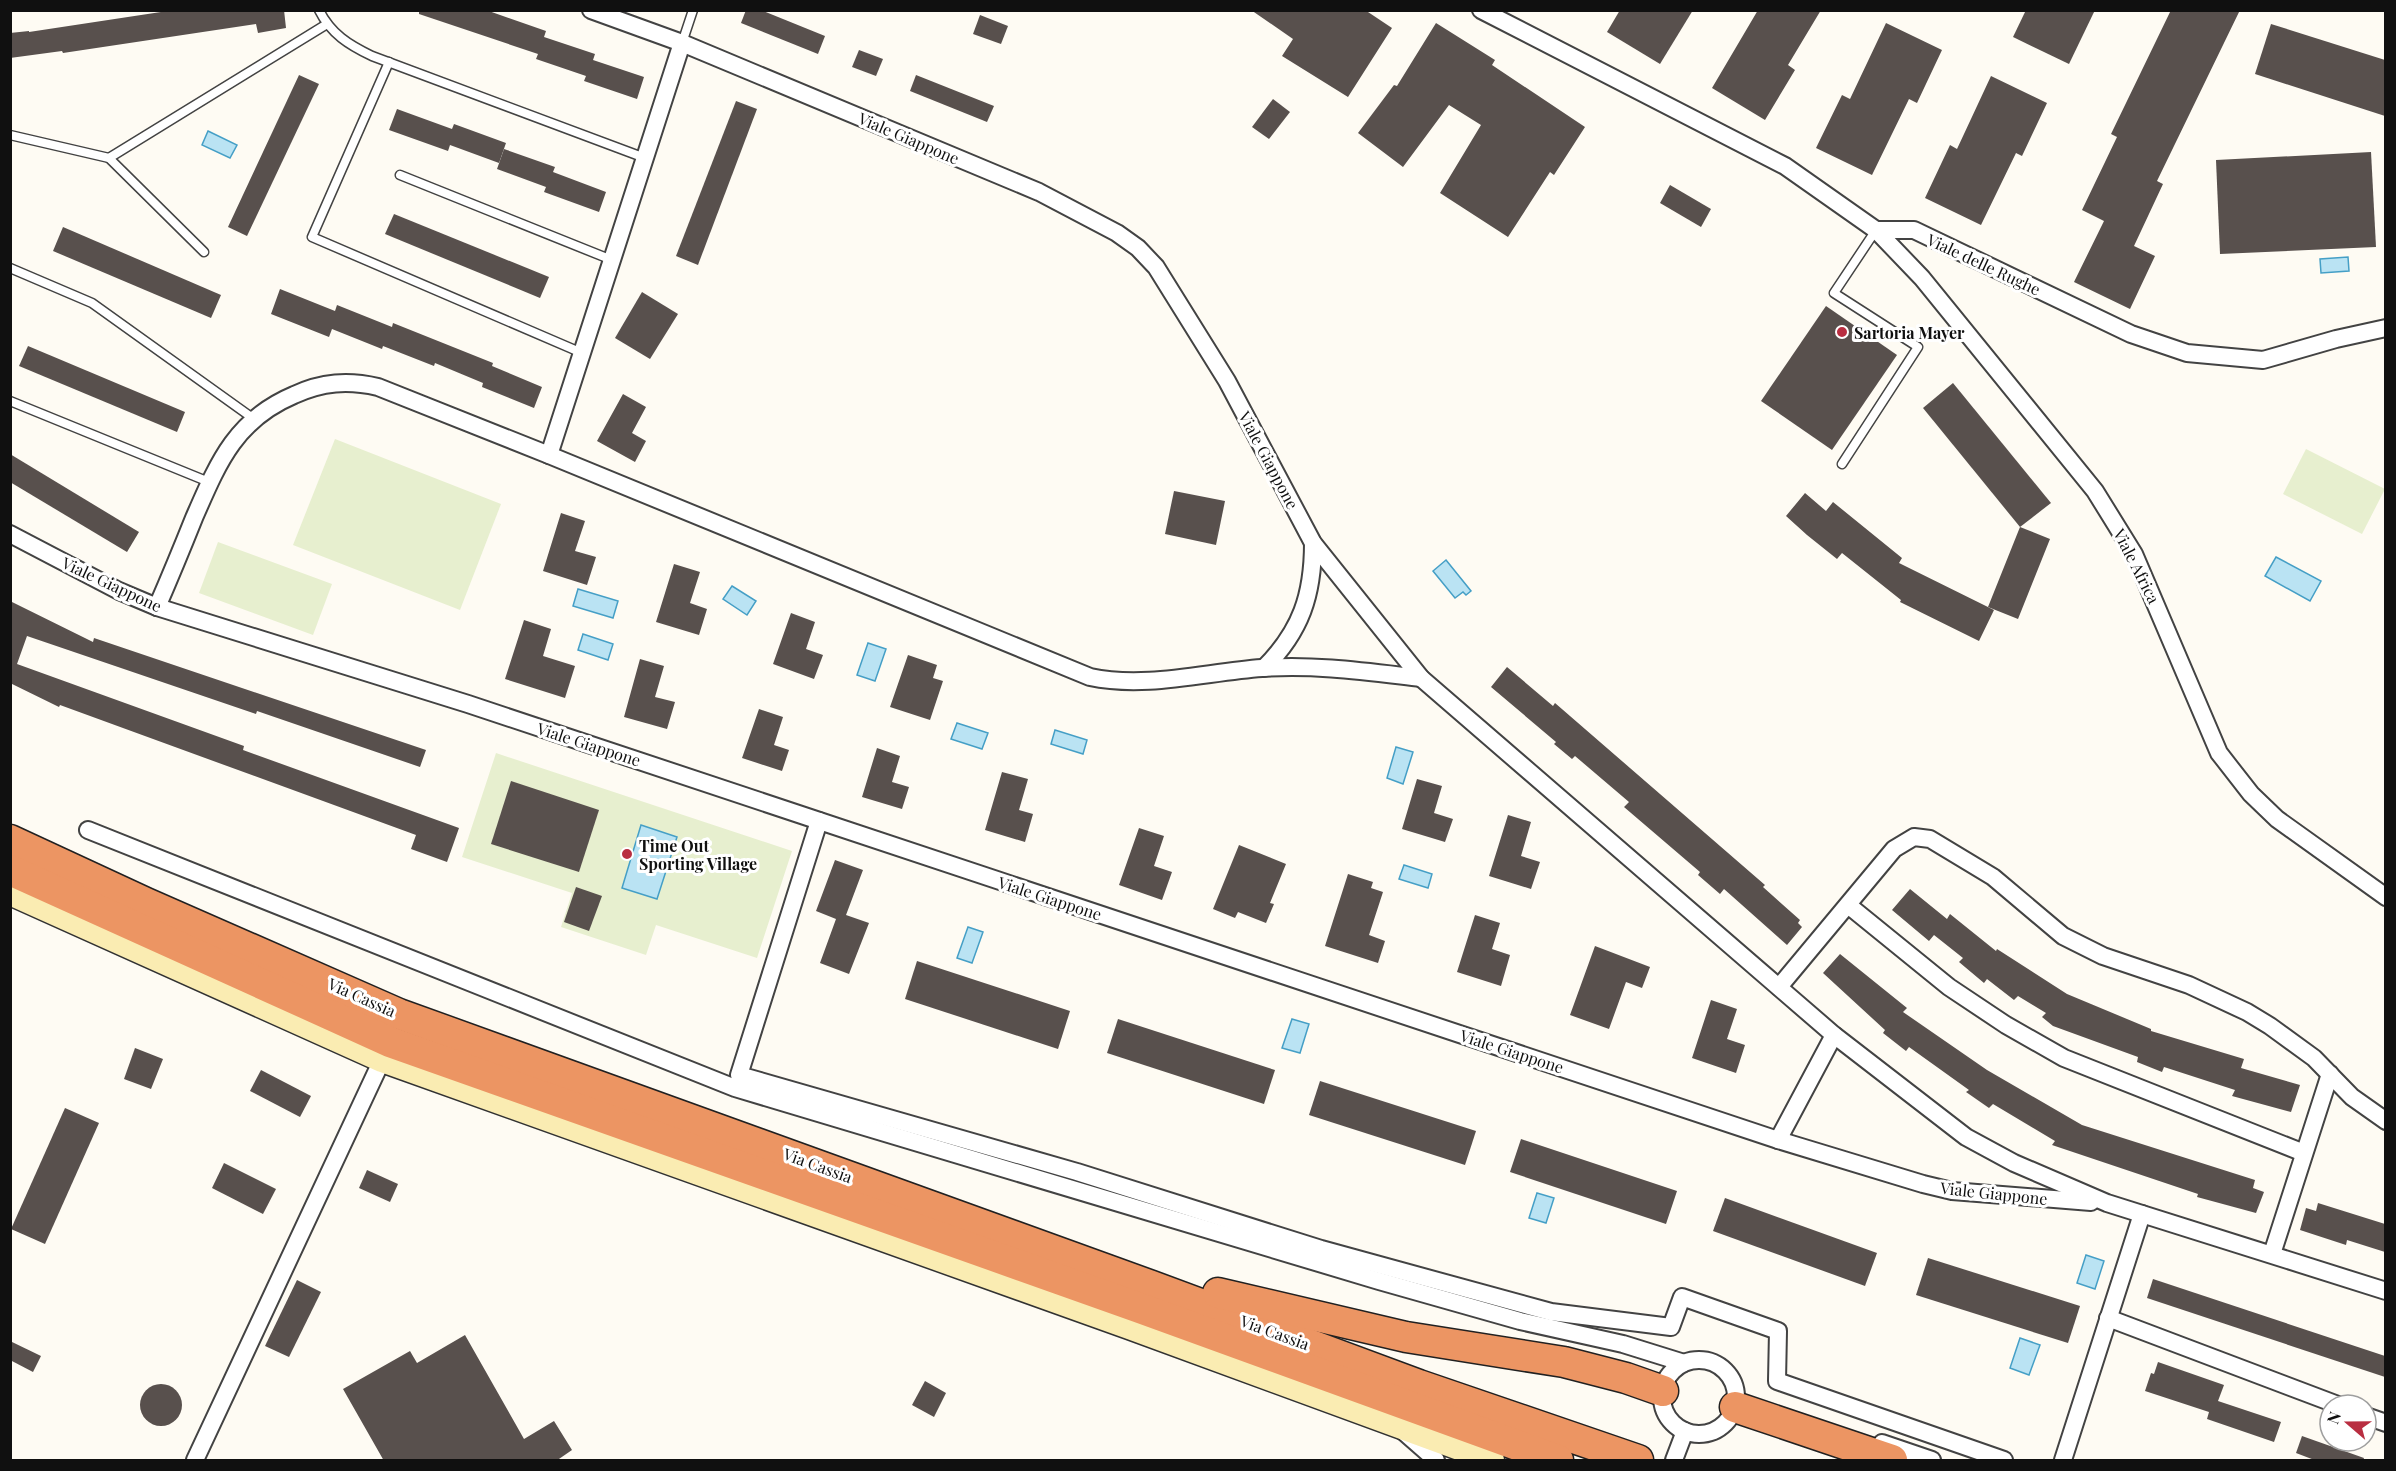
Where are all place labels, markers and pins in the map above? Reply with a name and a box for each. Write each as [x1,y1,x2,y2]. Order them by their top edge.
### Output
place label: Sartoria Mayer [1854,322,1965,343]
marker: Sartoria Mayer [1835,325,1849,339]
place label: Time Out Sporting Village [639,835,757,874]
marker: Time Out Sporting Village [620,847,634,861]

